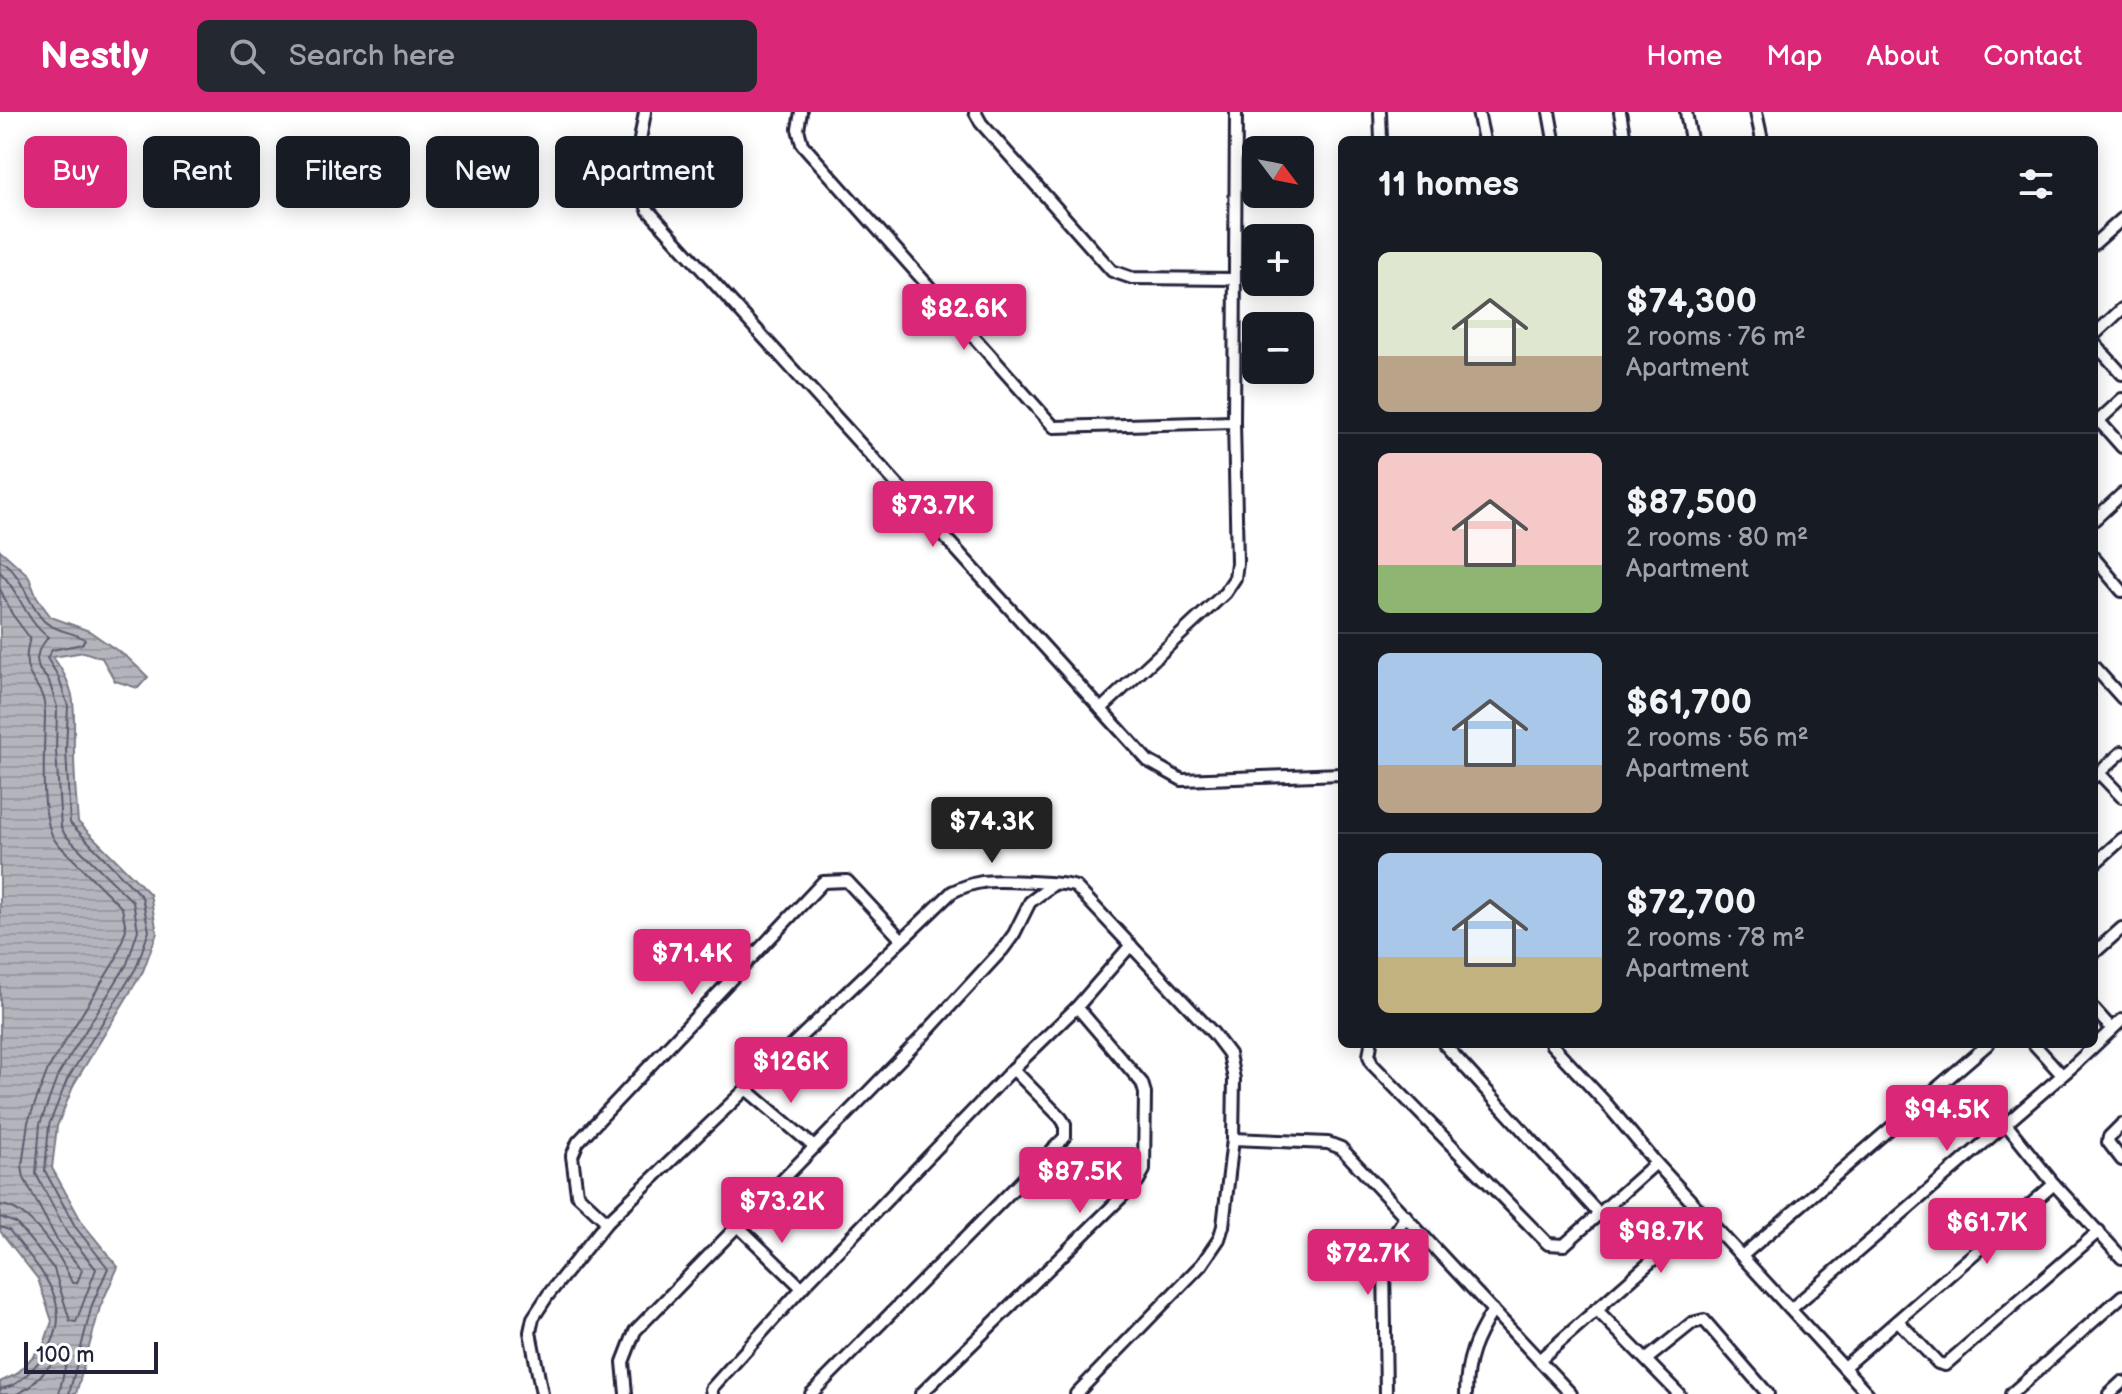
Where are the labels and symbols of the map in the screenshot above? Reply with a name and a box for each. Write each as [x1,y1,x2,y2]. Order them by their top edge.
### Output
north arrow [1242,136,1314,208]
pin: $82.6K [899,284,1029,352]
pin: $73.7K [868,481,998,549]
pin: $74.3K [927,797,1057,865]
pin: $71.4K [627,929,757,997]
pin: $126K [735,1037,847,1105]
pin: $94.5K [1882,1085,2012,1153]
pin: $87.5K [1015,1147,1145,1215]
pin: $73.2K [717,1177,847,1245]
pin: $61.7K [1922,1198,2052,1266]
pin: $98.7K [1596,1207,1726,1275]
pin: $72.7K [1303,1229,1433,1297]
scale bar [24,1338,158,1374]

